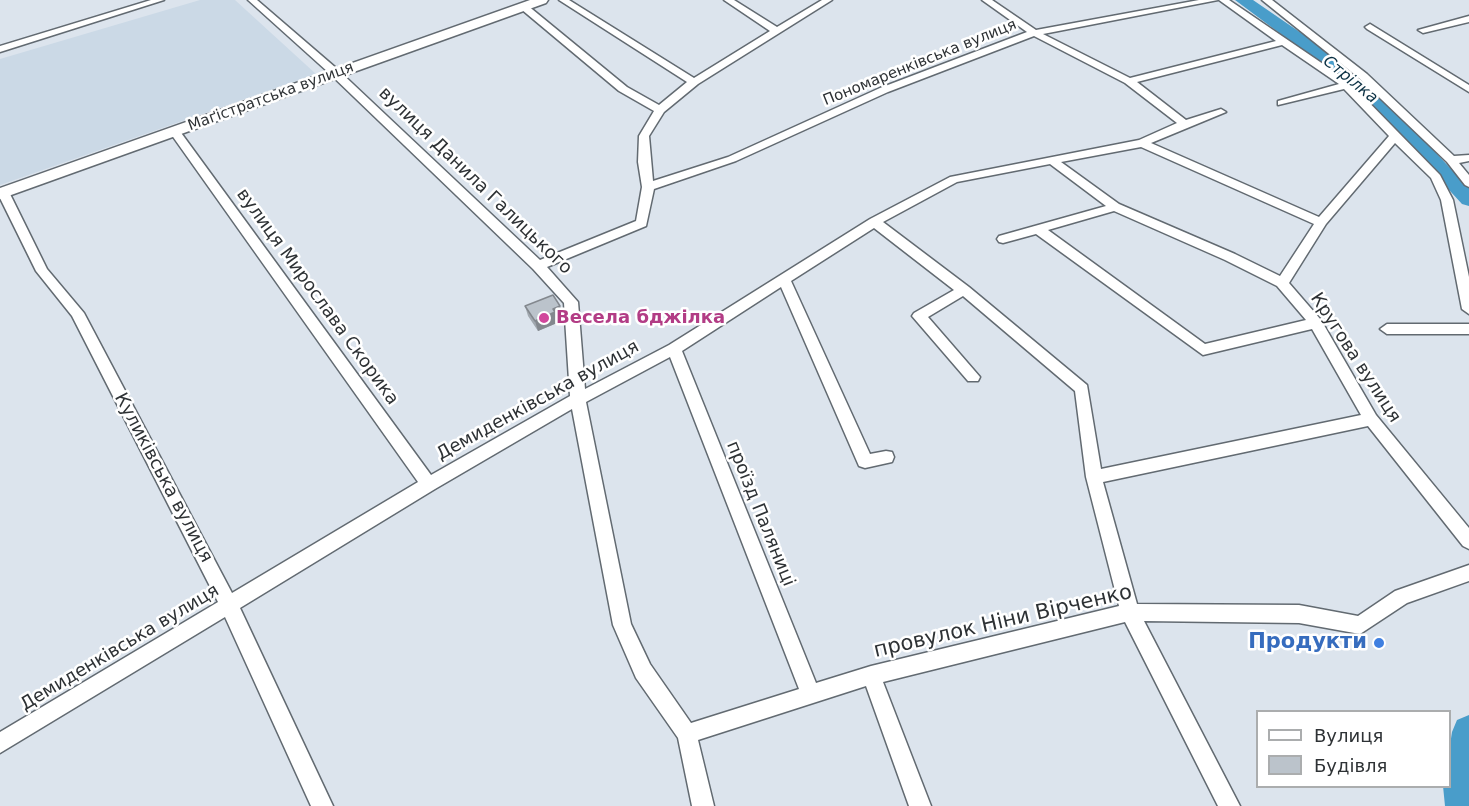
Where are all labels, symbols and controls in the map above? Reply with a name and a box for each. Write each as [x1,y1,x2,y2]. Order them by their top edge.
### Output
street label: Пономаренківська вулиця [821,16,1019,110]
water label: Стрілка [1319,52,1381,108]
street label: Маґістратська вулиця [186,59,356,135]
street label: вулиця Данила Галицького [374,83,576,279]
street label: вулиця Мирослава Скорика [231,185,403,409]
street label: Кругова вулиця [1305,289,1405,427]
place label: Весела бджілка [556,307,725,329]
marker: Весела бджілка [537,311,551,325]
street label: Демиденківська вулиця [433,336,643,466]
street label: Куликівська вулиця [109,390,217,566]
street label: проїзд Паляниці [721,438,799,590]
street label: Демиденківська вулиця [17,580,223,716]
street label: провулок Ніни Вірченко [871,580,1135,664]
place label: Продукти [1248,630,1367,656]
marker: Продукти [1372,636,1386,650]
legend [1256,710,1451,788]
text: Вулиця [1314,725,1383,746]
text: Будівля [1314,755,1387,776]

